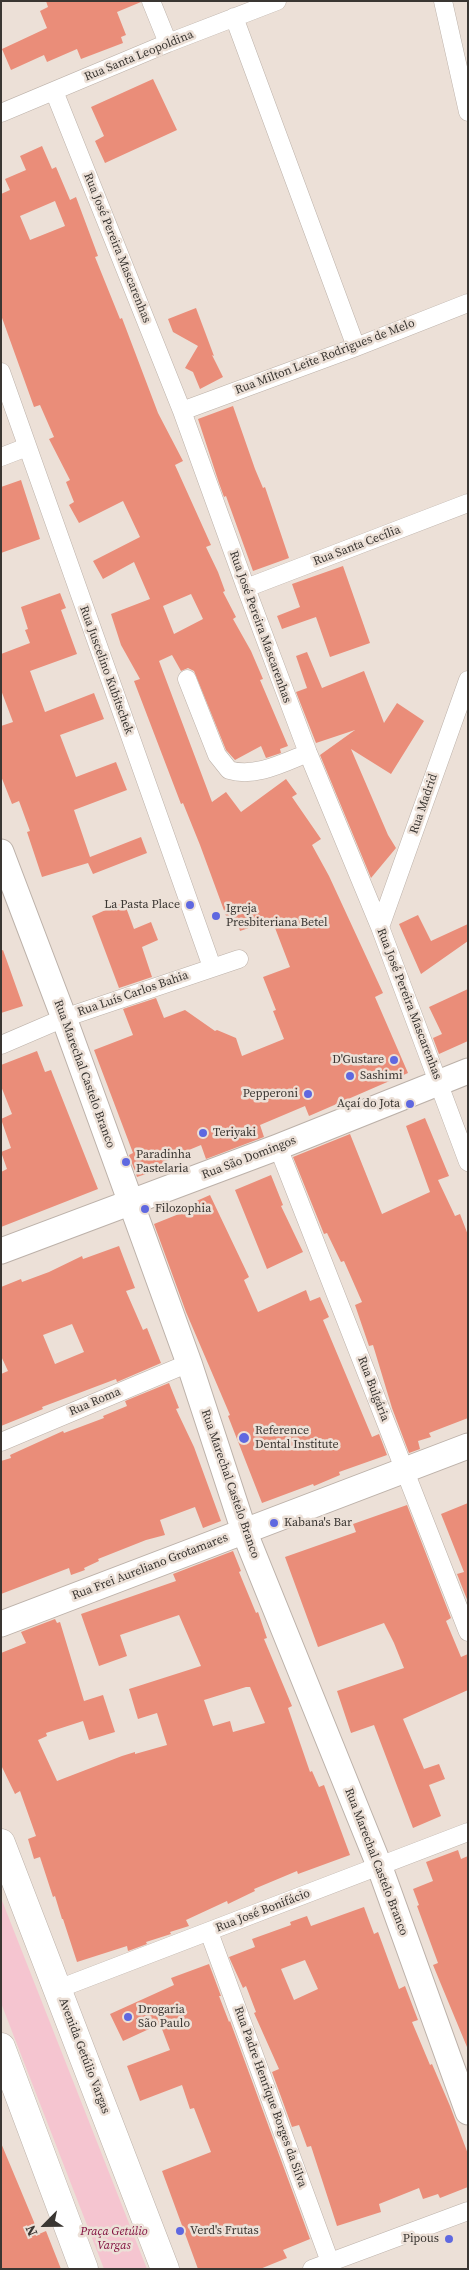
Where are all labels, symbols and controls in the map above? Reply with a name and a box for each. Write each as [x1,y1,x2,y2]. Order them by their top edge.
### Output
street label: Rua Santa Leopoldina [82,28,196,84]
street label: Rua José Pereira Mascarenhas [80,171,154,325]
street label: Rua Milton Leite Rodrigues de Melo [233,316,417,398]
street label: Rua Santa Cecília [311,523,403,569]
street label: Rua José Pereira Mascarenhas [226,549,294,705]
street label: Rua Juscelino Kubitschek [76,604,136,736]
street label: Rua Madrid [407,772,441,836]
place label: La Pasta Place [104,898,180,912]
marker: La Pasta Place [184,899,196,911]
place label: Igreja Presbiteriana Betel [226,902,328,930]
marker: Igreja Presbiteriana Betel [210,910,222,922]
street label: Rua José Pereira Mascarenhas [373,926,445,1082]
street label: Rua Luís Carlos Bahia [76,968,190,1020]
street label: Rua Marechal Castelo Branco [50,998,118,1150]
place label: D'Gustare [332,1053,384,1067]
marker: D'Gustare [388,1054,400,1066]
place label: Sashimi [360,1069,403,1083]
marker: Sashimi [344,1070,356,1082]
place label: Pepperoni [243,1087,298,1101]
marker: Pepperoni [302,1088,314,1100]
place label: Açaí do Jota [337,1097,400,1111]
marker: Açaí do Jota [404,1098,416,1110]
place label: Teriyaki [213,1126,256,1140]
marker: Teriyaki [197,1127,209,1139]
street label: Rua São Domingos [200,1133,298,1183]
place label: Paradinha Pastelaria [136,1148,191,1176]
marker: Paradinha Pastelaria [120,1156,132,1168]
place label: Filozophia [155,1202,211,1216]
marker: Filozophia [139,1203,151,1215]
street label: Rua Bulgária [354,1355,392,1423]
street label: Rua Roma [67,1385,123,1419]
street label: Rua Marechal Castelo Branco [198,1408,262,1560]
place label: Reference Dental Institute [255,1424,339,1452]
marker: Reference Dental Institute [237,1431,251,1445]
place label: Kabana's Bar [284,1516,352,1530]
marker: Kabana's Bar [268,1517,280,1529]
street label: Rua Frei Aureliano Grotamares [70,1531,230,1603]
street label: Rua Marechal Castelo Branco [341,1786,411,1938]
street label: Rua José Bonifácio [214,1886,312,1936]
street label: Avenida Getúlio Vargas [55,1996,113,2116]
place label: Drogaria São Paulo [138,2003,190,2031]
street label: Rua Padre Henrique Borges da Silva [231,2005,309,2189]
marker: Drogaria São Paulo [122,2011,134,2023]
north arrow [20,2200,70,2250]
text: N [20,2222,42,2239]
place label: Verd's Frutas [190,2224,259,2238]
park label: Praça Getúlio Vargas [80,2225,148,2253]
marker: Verd's Frutas [174,2225,186,2237]
place label: Pipous [403,2232,439,2246]
marker: Pipous [443,2233,455,2245]

